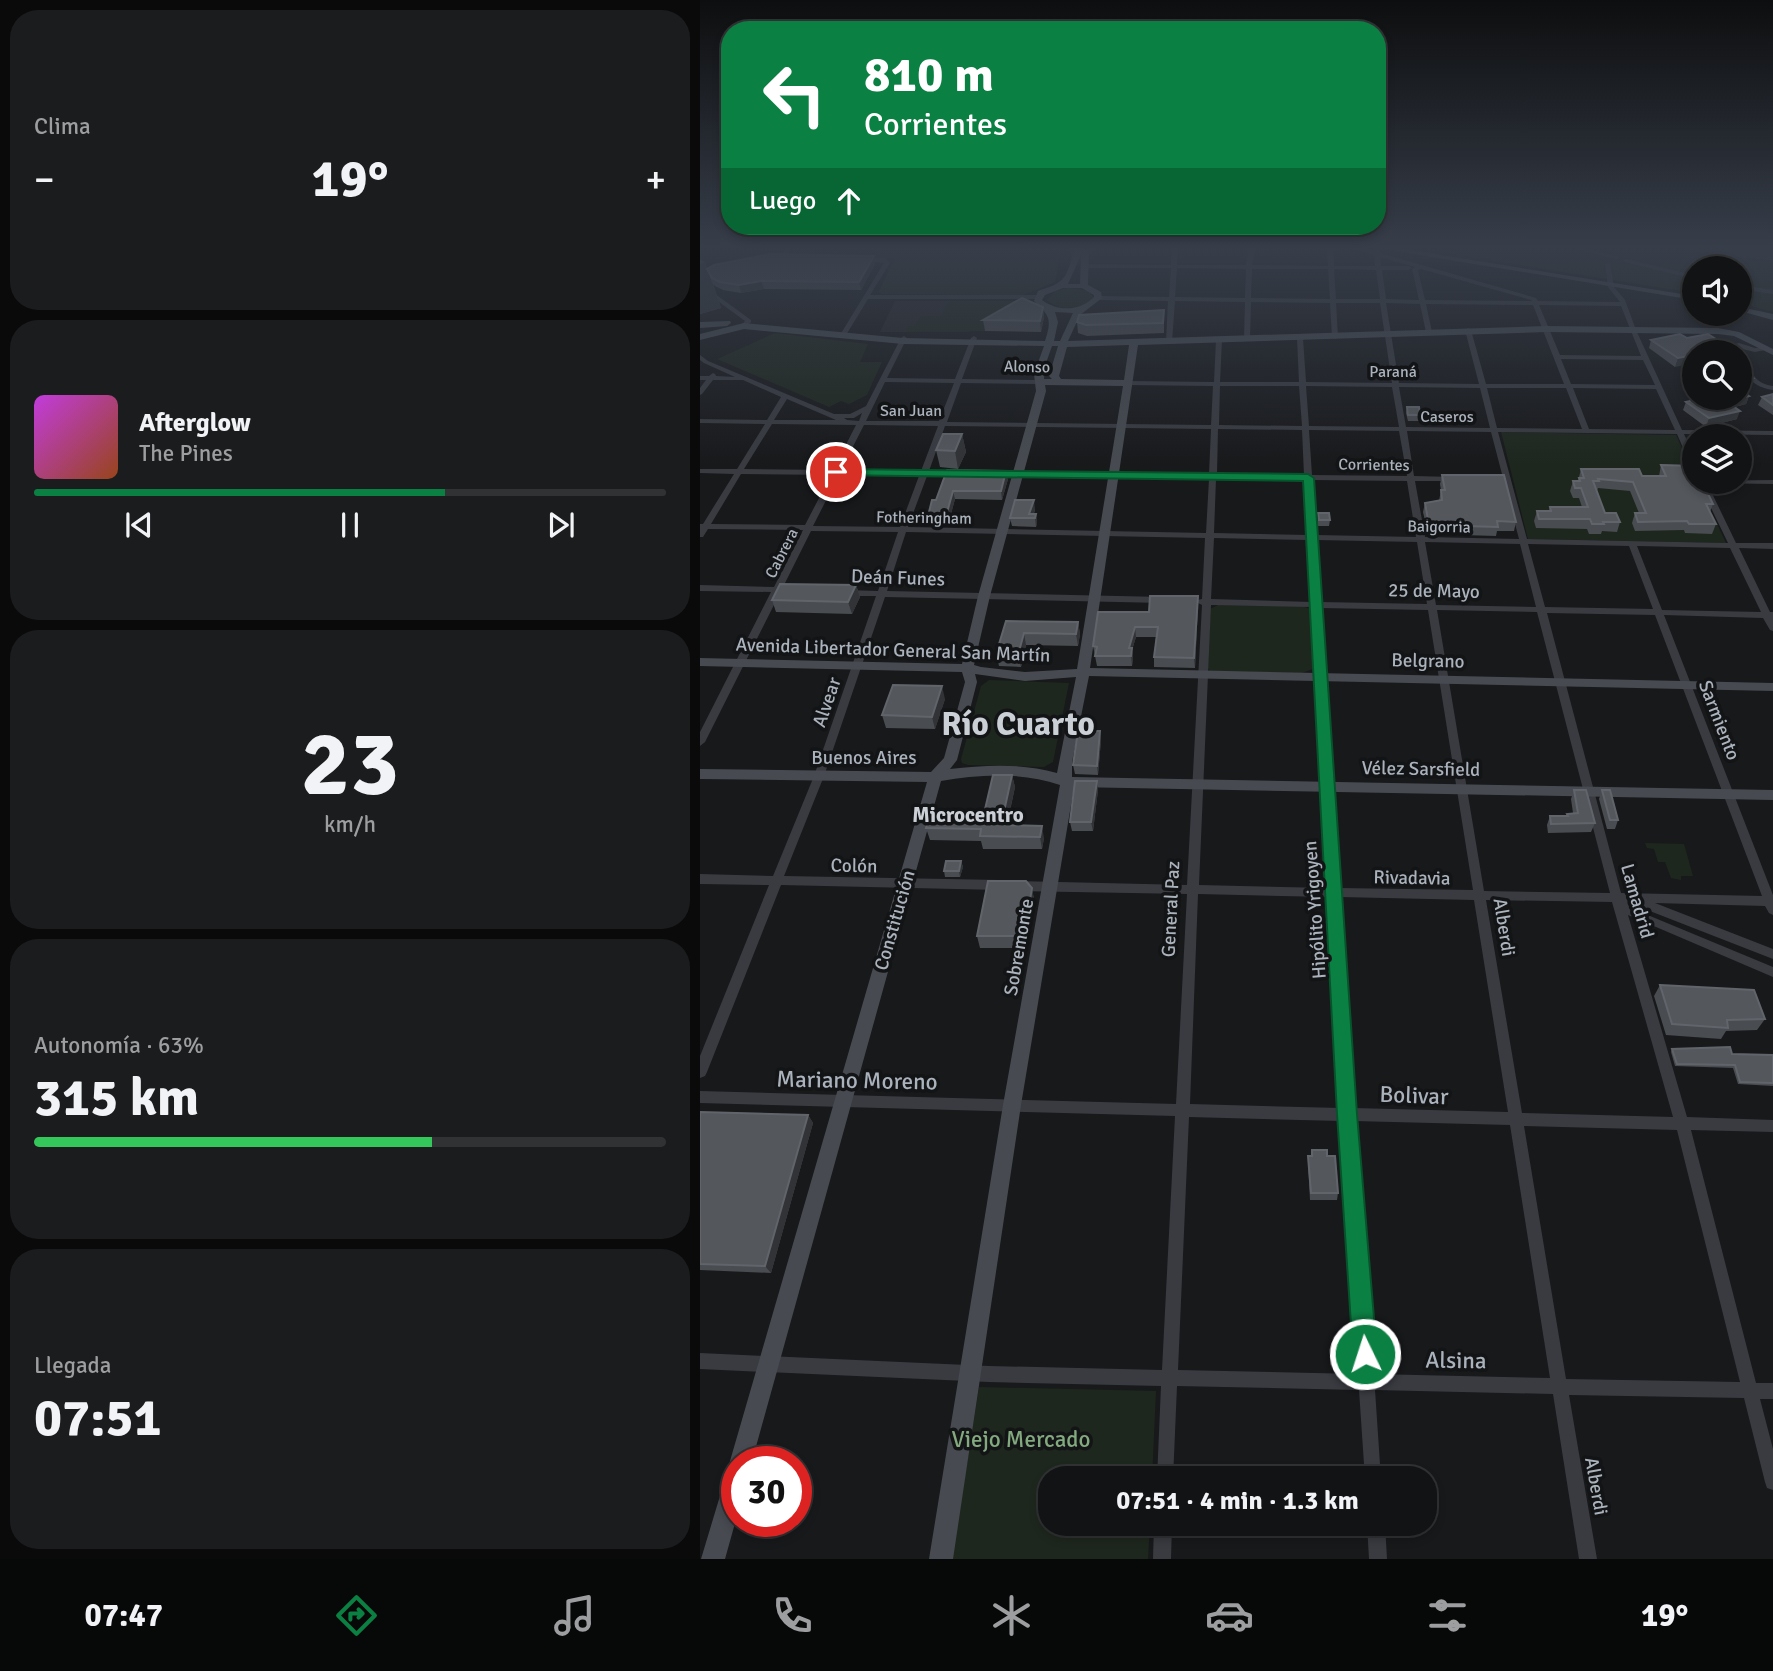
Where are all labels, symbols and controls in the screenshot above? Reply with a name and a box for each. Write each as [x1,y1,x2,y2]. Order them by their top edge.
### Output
text: 810 m [864,45,994,105]
icon: left [749,49,840,140]
text: Corrientes [864,105,1007,144]
text: Clima [34,112,91,141]
text: 19° [312,147,388,211]
text: − [34,156,55,203]
text: + [645,156,666,203]
icon: ahead [830,182,868,220]
text: Luego [749,185,816,217]
map controls [1682,256,1752,494]
button: sound [1682,256,1752,326]
button: search [1682,340,1752,410]
street label: Alonso [1004,357,1050,377]
street label: Paraná [1369,362,1417,382]
street label: San Juan [880,401,942,421]
text: Afterglow [139,407,251,439]
street label: Caseros [1420,407,1474,427]
button: layers [1682,424,1752,494]
text: The Pines [139,439,233,468]
pin [806,442,866,502]
icon: arrive [817,453,855,491]
street label: Corrientes [1338,454,1410,476]
icon: previous [120,506,158,544]
icon: pause [331,506,369,544]
icon: next [542,506,580,544]
street label: Fotheringham [876,507,972,529]
street label: Baigorria [1407,516,1471,538]
street label: Cabrera [761,525,803,582]
street label: Deán Funes [851,564,945,592]
street label: 25 de Mayo [1388,578,1480,604]
street label: Avenida Libertador General San Martín [735,633,1051,667]
street label: Belgrano [1391,648,1465,674]
street label: Alvear [807,674,847,731]
street label: Sarmiento [1693,677,1745,764]
district label: Río Cuarto [941,704,1095,745]
text: 23 [301,708,399,821]
street label: Buenos Aires [811,746,917,770]
street label: Vélez Sarsfield [1361,756,1480,782]
district label: Microcentro [912,802,1024,828]
text: km/h [324,810,376,839]
street label: Hipólito Yrigoyen [1298,840,1332,980]
street label: Colón [830,854,878,878]
street label: General Paz [1156,860,1186,958]
street label: Lamadrid [1615,861,1659,941]
street label: Rivadavia [1373,865,1451,891]
street label: Constitución [869,867,921,973]
street label: Alberdi [1488,896,1520,958]
street label: Sobremonte [999,897,1039,998]
text: Autonomía · 63% [34,1031,204,1060]
street label: Mariano Moreno [776,1065,938,1096]
text: 315 km [34,1066,199,1130]
street label: Bolivar [1379,1080,1450,1111]
position arrow [1328,1317,1402,1391]
street label: Alsina [1425,1345,1487,1376]
text: Llegada [34,1351,111,1380]
text: 07:51 [34,1386,162,1450]
park label: Viejo Mercado [951,1425,1091,1454]
speed limit sign: 30 [721,1446,812,1537]
street label: Alberdi [1579,1455,1613,1517]
text: 07:51 · 4 min · 1.3 km [1116,1485,1359,1517]
icon: directions [332,1591,381,1640]
icon: music [550,1591,599,1640]
icon: phone [768,1591,817,1640]
icon: climate [987,1591,1036,1640]
icon: car [1205,1591,1254,1640]
icon: filters [1423,1591,1472,1640]
text: 07:47 [85,1596,163,1635]
text: 19° [1641,1596,1688,1635]

